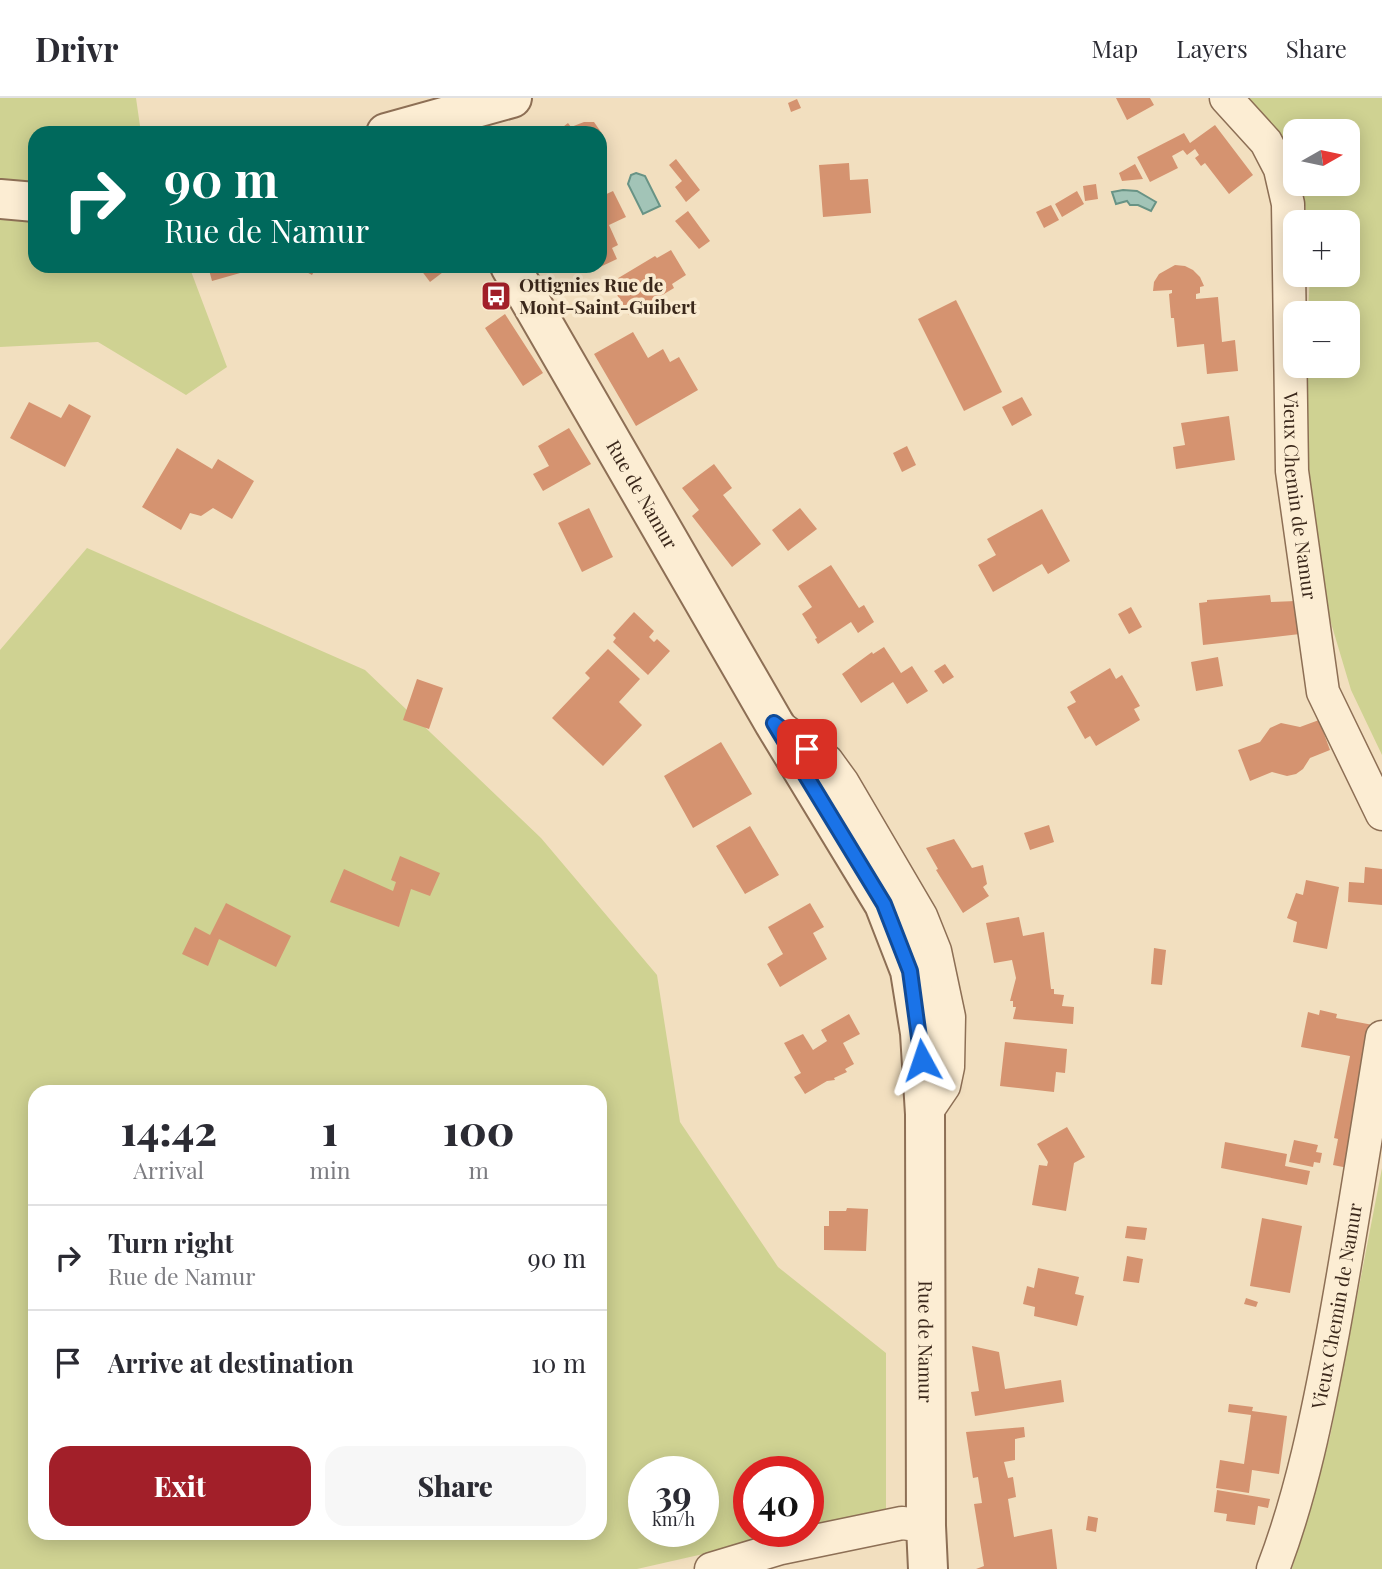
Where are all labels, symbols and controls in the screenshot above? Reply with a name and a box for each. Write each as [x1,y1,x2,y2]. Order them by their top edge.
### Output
text: Drivr [35,26,118,70]
text: Map [1092,32,1138,64]
text: Layers [1176,32,1248,64]
text: Share [1286,32,1347,64]
north arrow [1283,119,1360,196]
map controls [1283,119,1360,378]
text: 90 m [164,145,278,210]
icon: right [49,154,140,245]
text: Rue de Namur [164,208,369,251]
button: + [1283,210,1360,287]
place label: Ottignies Rue de Mont-Saint-Guibert [519,271,697,319]
bus stop icon: Ottignies Rue de Mont-Saint-Guibert [479,279,513,313]
button: − [1283,301,1360,378]
street label: Vieux Chemin de Namur [1279,391,1324,602]
street label: Rue de Namur [601,435,685,554]
pin [777,719,837,779]
icon: arrive [788,730,826,768]
position arrow [885,1023,959,1097]
text: 14:42 [120,1101,217,1157]
text: 1 [322,1101,338,1157]
text: 100 [443,1101,515,1157]
text: Arrival [133,1154,204,1185]
text: min [310,1154,350,1185]
text: m [468,1154,489,1185]
street label: Vieux Chemin de Namur [1304,1201,1367,1412]
text: Turn right [108,1225,234,1260]
icon: right [49,1239,87,1277]
text: 90 m [528,1240,586,1275]
text: Rue de Namur [108,1260,256,1291]
street label: Rue de Namur [913,1281,940,1403]
icon: arrive [49,1344,87,1382]
text: Arrive at destination [108,1345,354,1380]
text: 10 m [531,1345,586,1380]
button: Exit [49,1446,311,1526]
button: Share [325,1446,586,1526]
speed limit sign: 40 [733,1456,824,1547]
text: 39 [655,1469,692,1516]
text: km/h [652,1507,695,1531]

